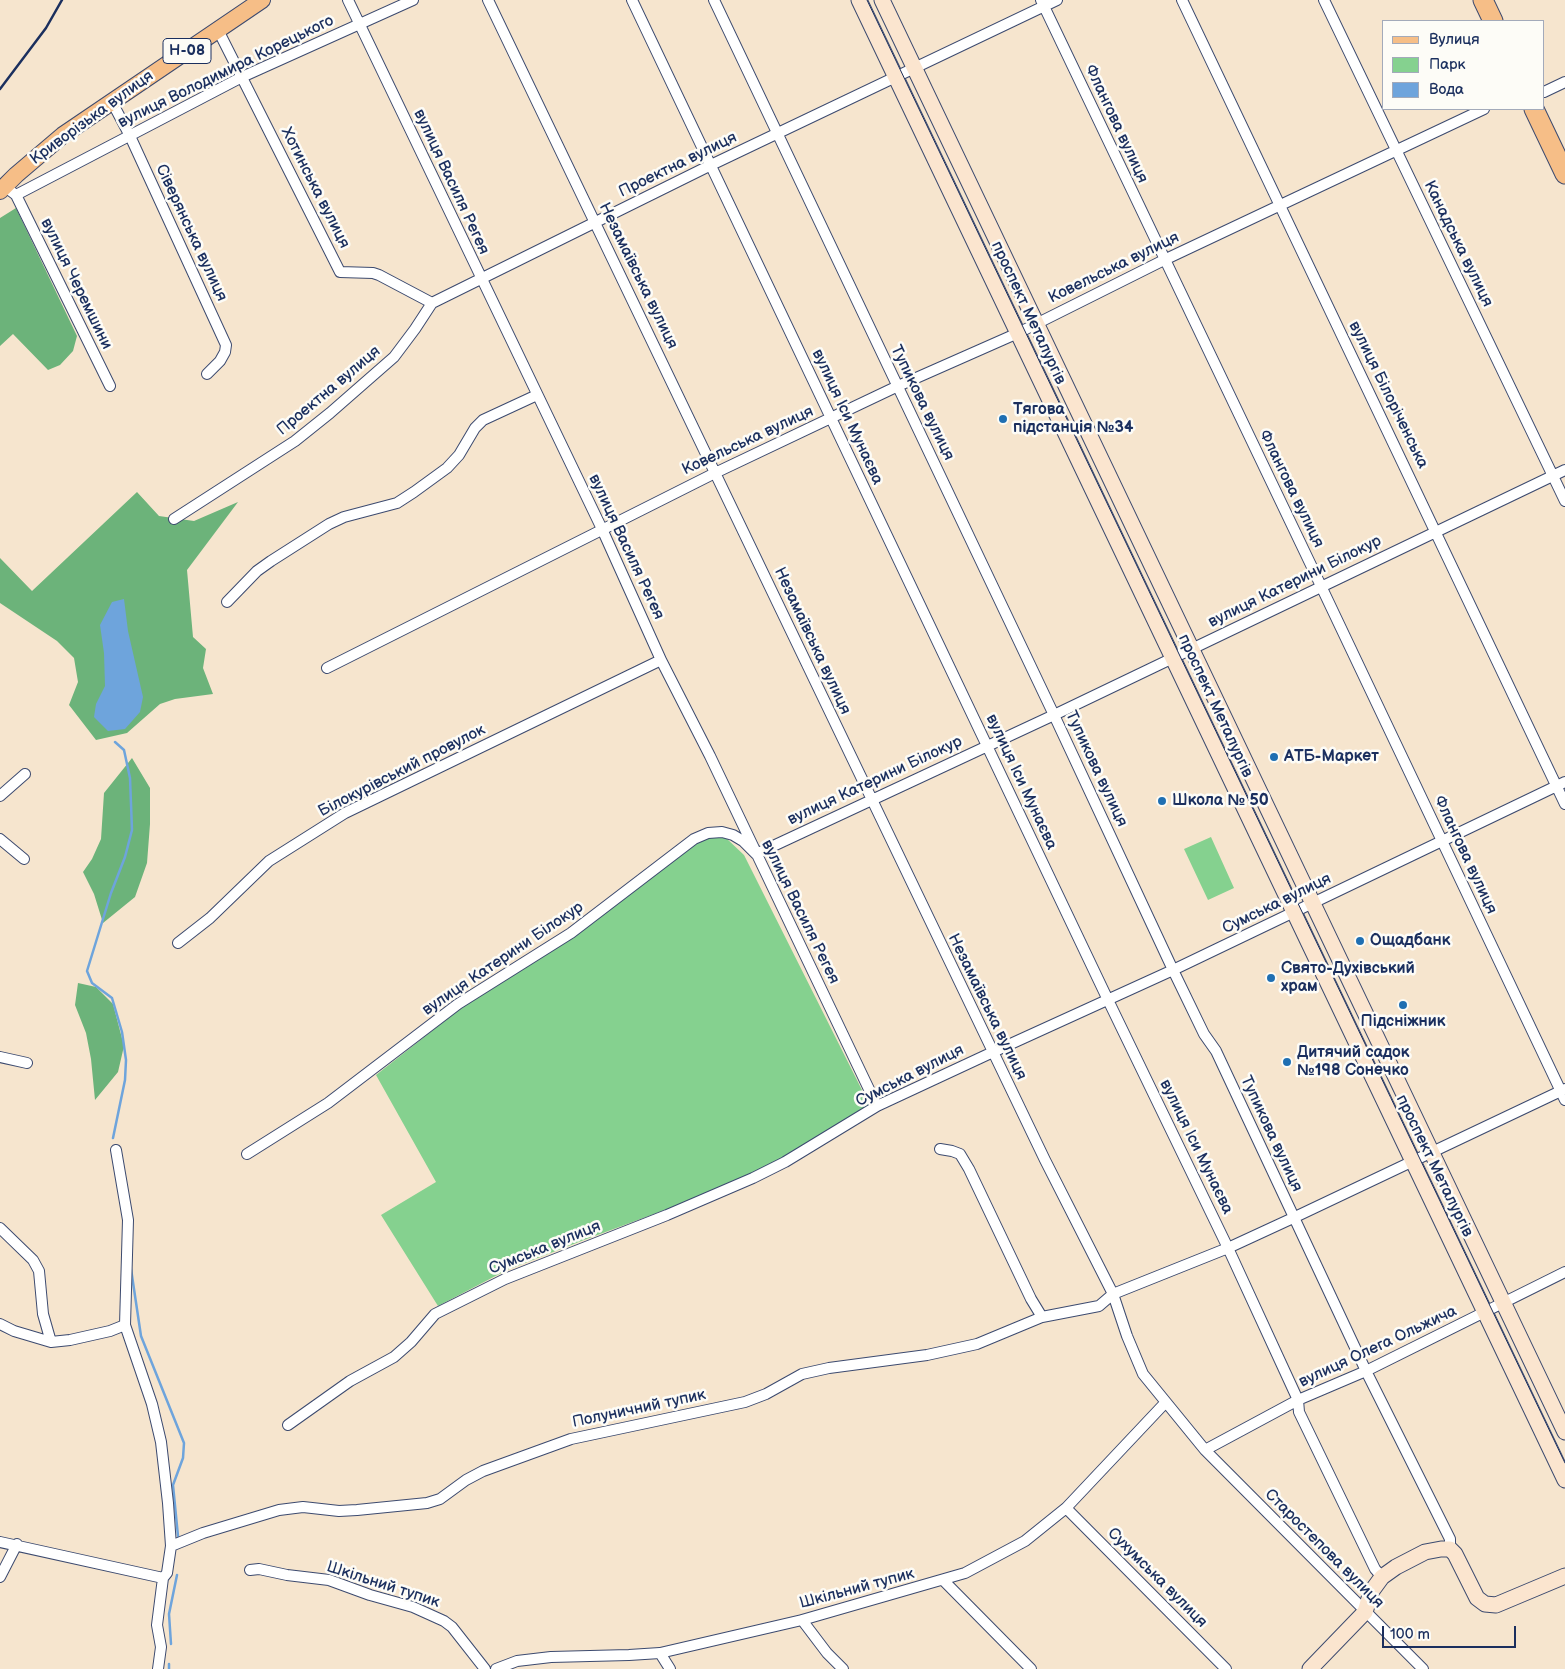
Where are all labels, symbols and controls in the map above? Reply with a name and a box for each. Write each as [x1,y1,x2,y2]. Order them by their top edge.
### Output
street label: вулиця Володимира Корецького [115,11,337,133]
legend [1382,20,1545,110]
text: Вулиця [1429,30,1480,49]
road number: Н-08 [163,38,211,64]
text: Парк [1429,55,1466,74]
street label: Флангова вулиця [1080,62,1152,186]
street label: Криворізька вулиця [27,67,157,169]
text: Вода [1429,80,1464,99]
street label: вулиця Василя Регея [409,106,493,258]
street label: Хотинська вулиця [276,124,354,252]
street label: Проектна вулиця [616,128,740,202]
street label: Сіверянська вулиця [151,161,231,305]
street label: Канадська вулиця [1419,178,1497,310]
street label: Незамаївська вулиця [594,200,682,352]
street label: вулиця Черемшини [36,215,116,353]
street label: Ковельська вулиця [1046,228,1182,308]
street label: проспект Металургів [986,238,1070,388]
street label: вулиця Білоріченська [1344,318,1432,472]
street label: Проектна вулиця [273,342,385,440]
street label: Тупикова вулиця [886,342,958,464]
street label: вулиця Іси Мунаєва [807,346,887,488]
place label: Тягова пiдстанцiя №34 [1013,400,1133,438]
street label: Ковельська вулиця [679,402,817,480]
marker: Тягова пiдстанцiя №34 [997,413,1009,425]
street label: Флангова вулиця [1254,427,1328,551]
street label: вулиця Василя Регея [584,471,668,623]
street label: вулиця Катерини Білокур [1205,532,1385,632]
street label: Незамаївська вулиця [770,564,854,718]
street label: проспект Металургів [1173,631,1257,781]
street label: Тупикова вулиця [1061,708,1131,830]
street label: вулиця Іси Мунаєва [981,711,1061,853]
street label: Білокурівський провулок [315,721,489,821]
street label: вулиця Катерини Білокур [785,732,965,830]
place label: АТБ-Маркет [1284,747,1379,767]
marker: АТБ-Маркет [1268,751,1280,763]
place label: Школа № 50 [1172,791,1269,811]
street label: Флангова вулиця [1429,793,1501,917]
marker: Школа № 50 [1156,795,1168,807]
street label: вулиця Василя Регея [757,837,843,987]
street label: Сумська вулиця [1219,869,1335,939]
street label: вулиця Катерини Білокур [419,898,587,1020]
street label: Незамаївська вулиця [943,931,1031,1083]
place label: Ощадбанк [1370,931,1450,951]
marker: Ощадбанк [1354,935,1366,947]
place label: Свято-Духівський храм [1281,959,1415,997]
marker: Свято-Духівський храм [1265,972,1277,984]
marker: Підсніжник [1397,999,1409,1011]
place label: Підсніжник [1361,1012,1445,1032]
street label: Сумська вулиця [853,1041,967,1111]
place label: Дитячий садок №198 Сонечко [1297,1043,1410,1081]
marker: Дитячий садок №198 Сонечко [1281,1056,1293,1068]
street label: Тупикова вулиця [1236,1073,1306,1195]
street label: вулиця Іси Мунаєва [1155,1077,1237,1217]
street label: проспект Металургів [1391,1092,1477,1240]
street label: Сумська вулиця [486,1217,604,1279]
street label: вулиця Олега Ольжича [1296,1302,1460,1392]
street label: Полуничний тупик [571,1385,707,1433]
street label: Старостепова вулиця [1260,1485,1388,1613]
street label: Сухумська вулиця [1103,1524,1211,1632]
street label: Шкільний тупик [324,1558,442,1612]
street label: Шкільний тупик [798,1564,916,1614]
scale bar [1385,1616,1519,1648]
text: 100 m [1390,1625,1430,1644]

